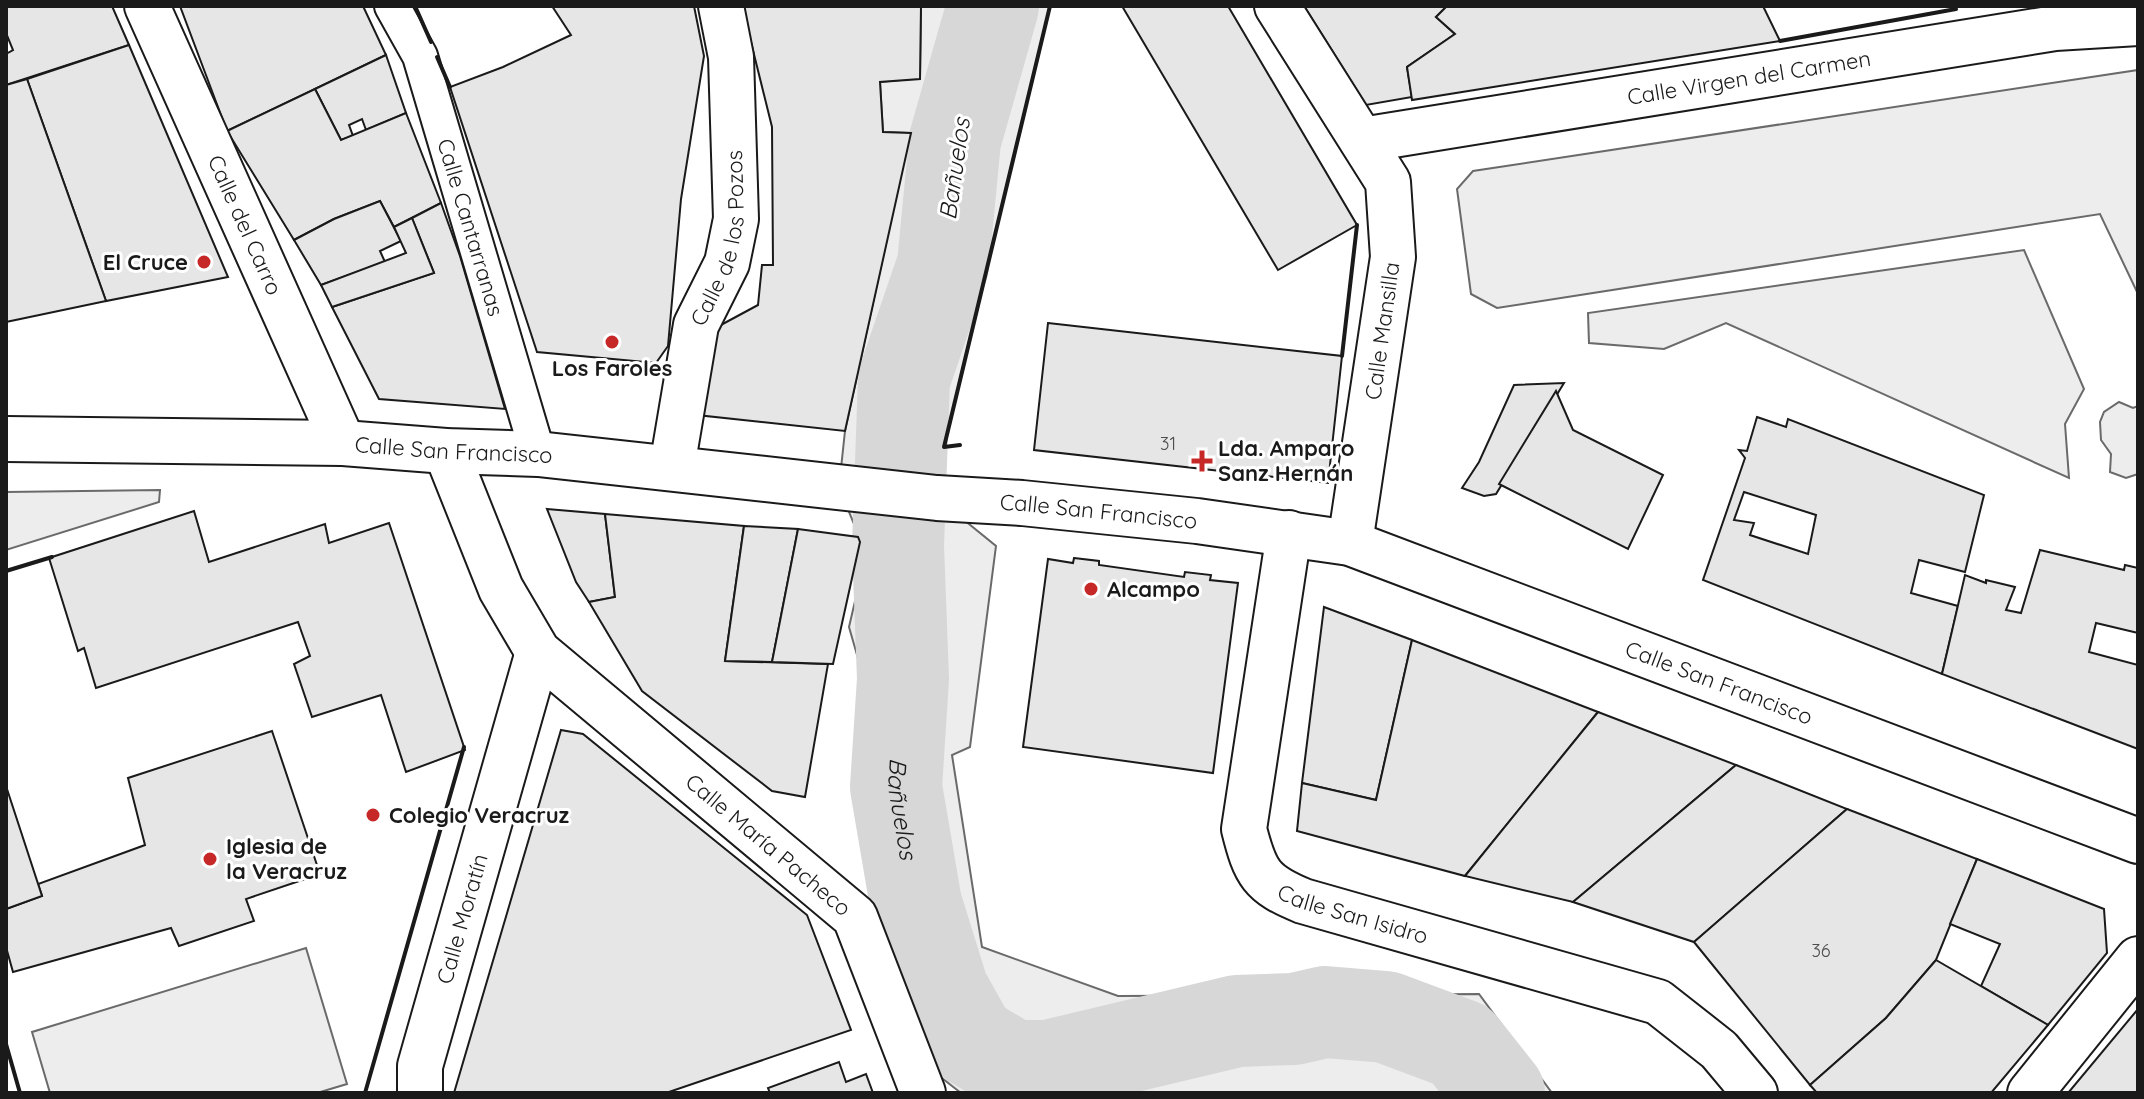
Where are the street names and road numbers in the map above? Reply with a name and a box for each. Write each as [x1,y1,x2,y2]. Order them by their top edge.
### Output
street label: Calle Virgen del Carmen [1625,44,1873,111]
street label: Calle Cantarranas [431,135,510,319]
street label: Calle de los Pozos [684,150,750,331]
street label: Calle del Carro [202,151,289,299]
street label: Calle Mansilla [1358,260,1406,402]
street label: Calle San Francisco [354,430,554,470]
street label: Calle San Francisco [999,488,1199,535]
street label: Calle San Francisco [1621,634,1817,731]
street label: Calle María Pacheco [680,767,857,922]
street label: Calle Moratín [430,851,494,987]
street label: Calle San Isidro [1273,877,1431,950]

